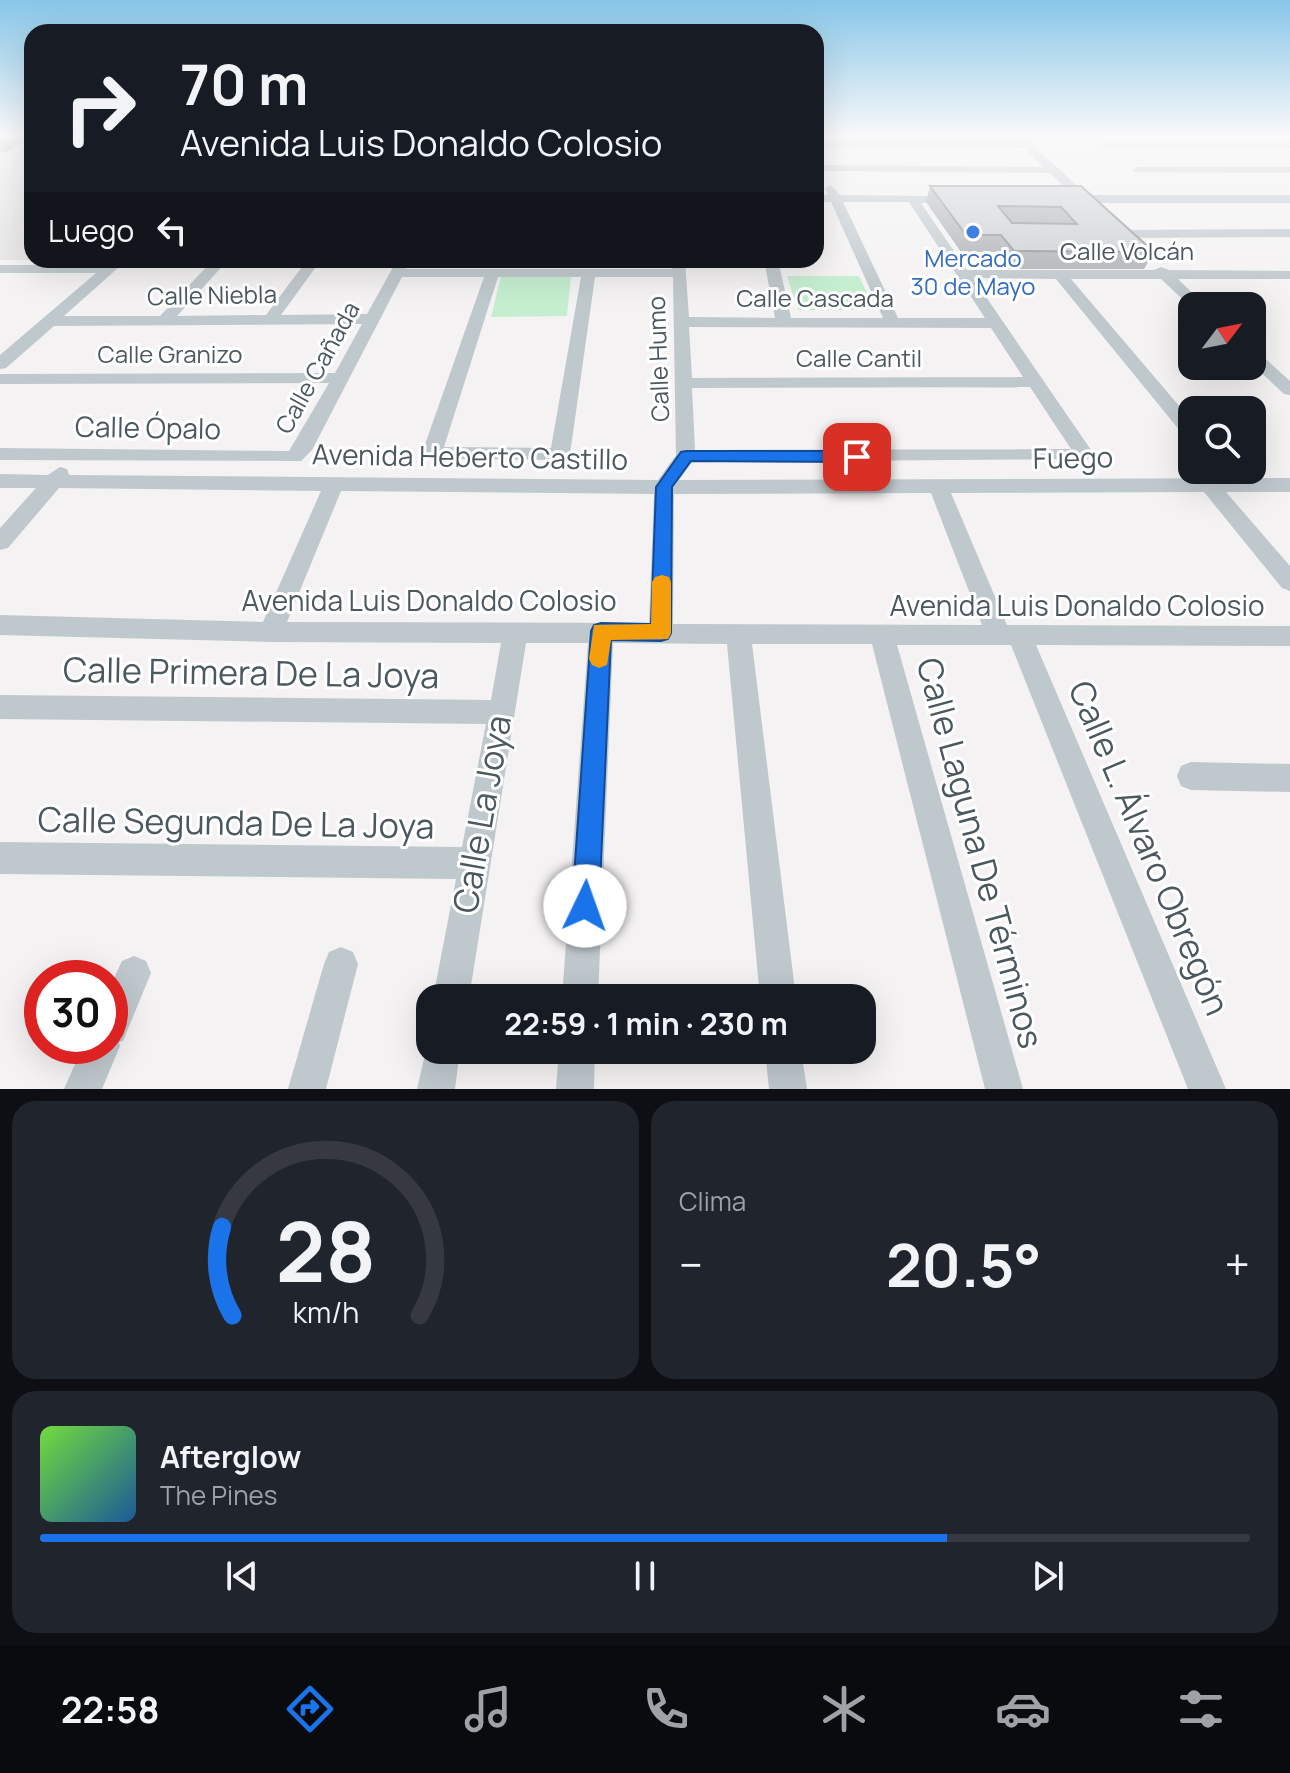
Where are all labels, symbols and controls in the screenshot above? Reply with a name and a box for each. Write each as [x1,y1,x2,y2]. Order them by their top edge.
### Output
text: 70 m [180,45,308,122]
icon: right [48,56,152,160]
text: Avenida Luis Donaldo Colosio [180,118,662,167]
icon: left [150,208,194,252]
text: Luego [48,210,134,251]
marker: Mercado 30 de Mayo [964,223,982,241]
street label: Calle Volcán [1060,234,1194,267]
place label: Mercado 30 de Mayo [911,241,1035,302]
street label: Calle Niebla [147,277,277,312]
street label: Calle Cascada [736,281,894,314]
north arrow [1178,292,1266,380]
map controls [1178,292,1266,484]
street label: Calle Cañada [267,295,367,439]
street label: Calle Humo [639,296,676,422]
street label: Calle Granizo [98,337,242,370]
street label: Calle Cantil [796,341,922,374]
button: search [1178,396,1266,484]
street label: Calle Ópalo [75,407,221,447]
pin [823,423,891,491]
street label: Avenida Heberto Castillo [312,434,628,478]
icon: arrive [835,435,879,479]
street label: Fuego [1033,437,1113,477]
street label: Avenida Luis Donaldo Colosio [241,581,617,619]
street label: Avenida Luis Donaldo Colosio [889,586,1265,624]
street label: Calle Primera De La Joya [63,646,440,698]
street label: Calle Laguna De Términos [907,652,1055,1053]
street label: Calle L. Álvaro Obregón [1059,673,1241,1022]
street label: Calle La Joya [441,711,521,916]
street label: Calle Segunda De La Joya [37,796,435,848]
position arrow [543,864,627,948]
speed limit sign: 30 [24,960,128,1064]
text: 22:59 · 1 min · 230 m [504,1003,788,1044]
text: Clima [679,1183,746,1219]
text: 28 [275,1193,376,1307]
text: 20.5° [886,1223,1041,1305]
text: − [679,1234,703,1294]
text: + [1225,1234,1250,1294]
text: km/h [292,1293,359,1332]
text: Afterglow [160,1436,301,1477]
text: The Pines [160,1477,277,1513]
icon: previous [220,1554,264,1598]
icon: pause [623,1554,667,1598]
icon: next [1026,1554,1070,1598]
icon: directions [282,1681,338,1737]
icon: music [460,1681,516,1737]
icon: phone [638,1681,694,1737]
icon: climate [816,1681,872,1737]
icon: car [995,1681,1051,1737]
icon: filters [1173,1681,1229,1737]
text: 22:58 [61,1685,159,1734]

